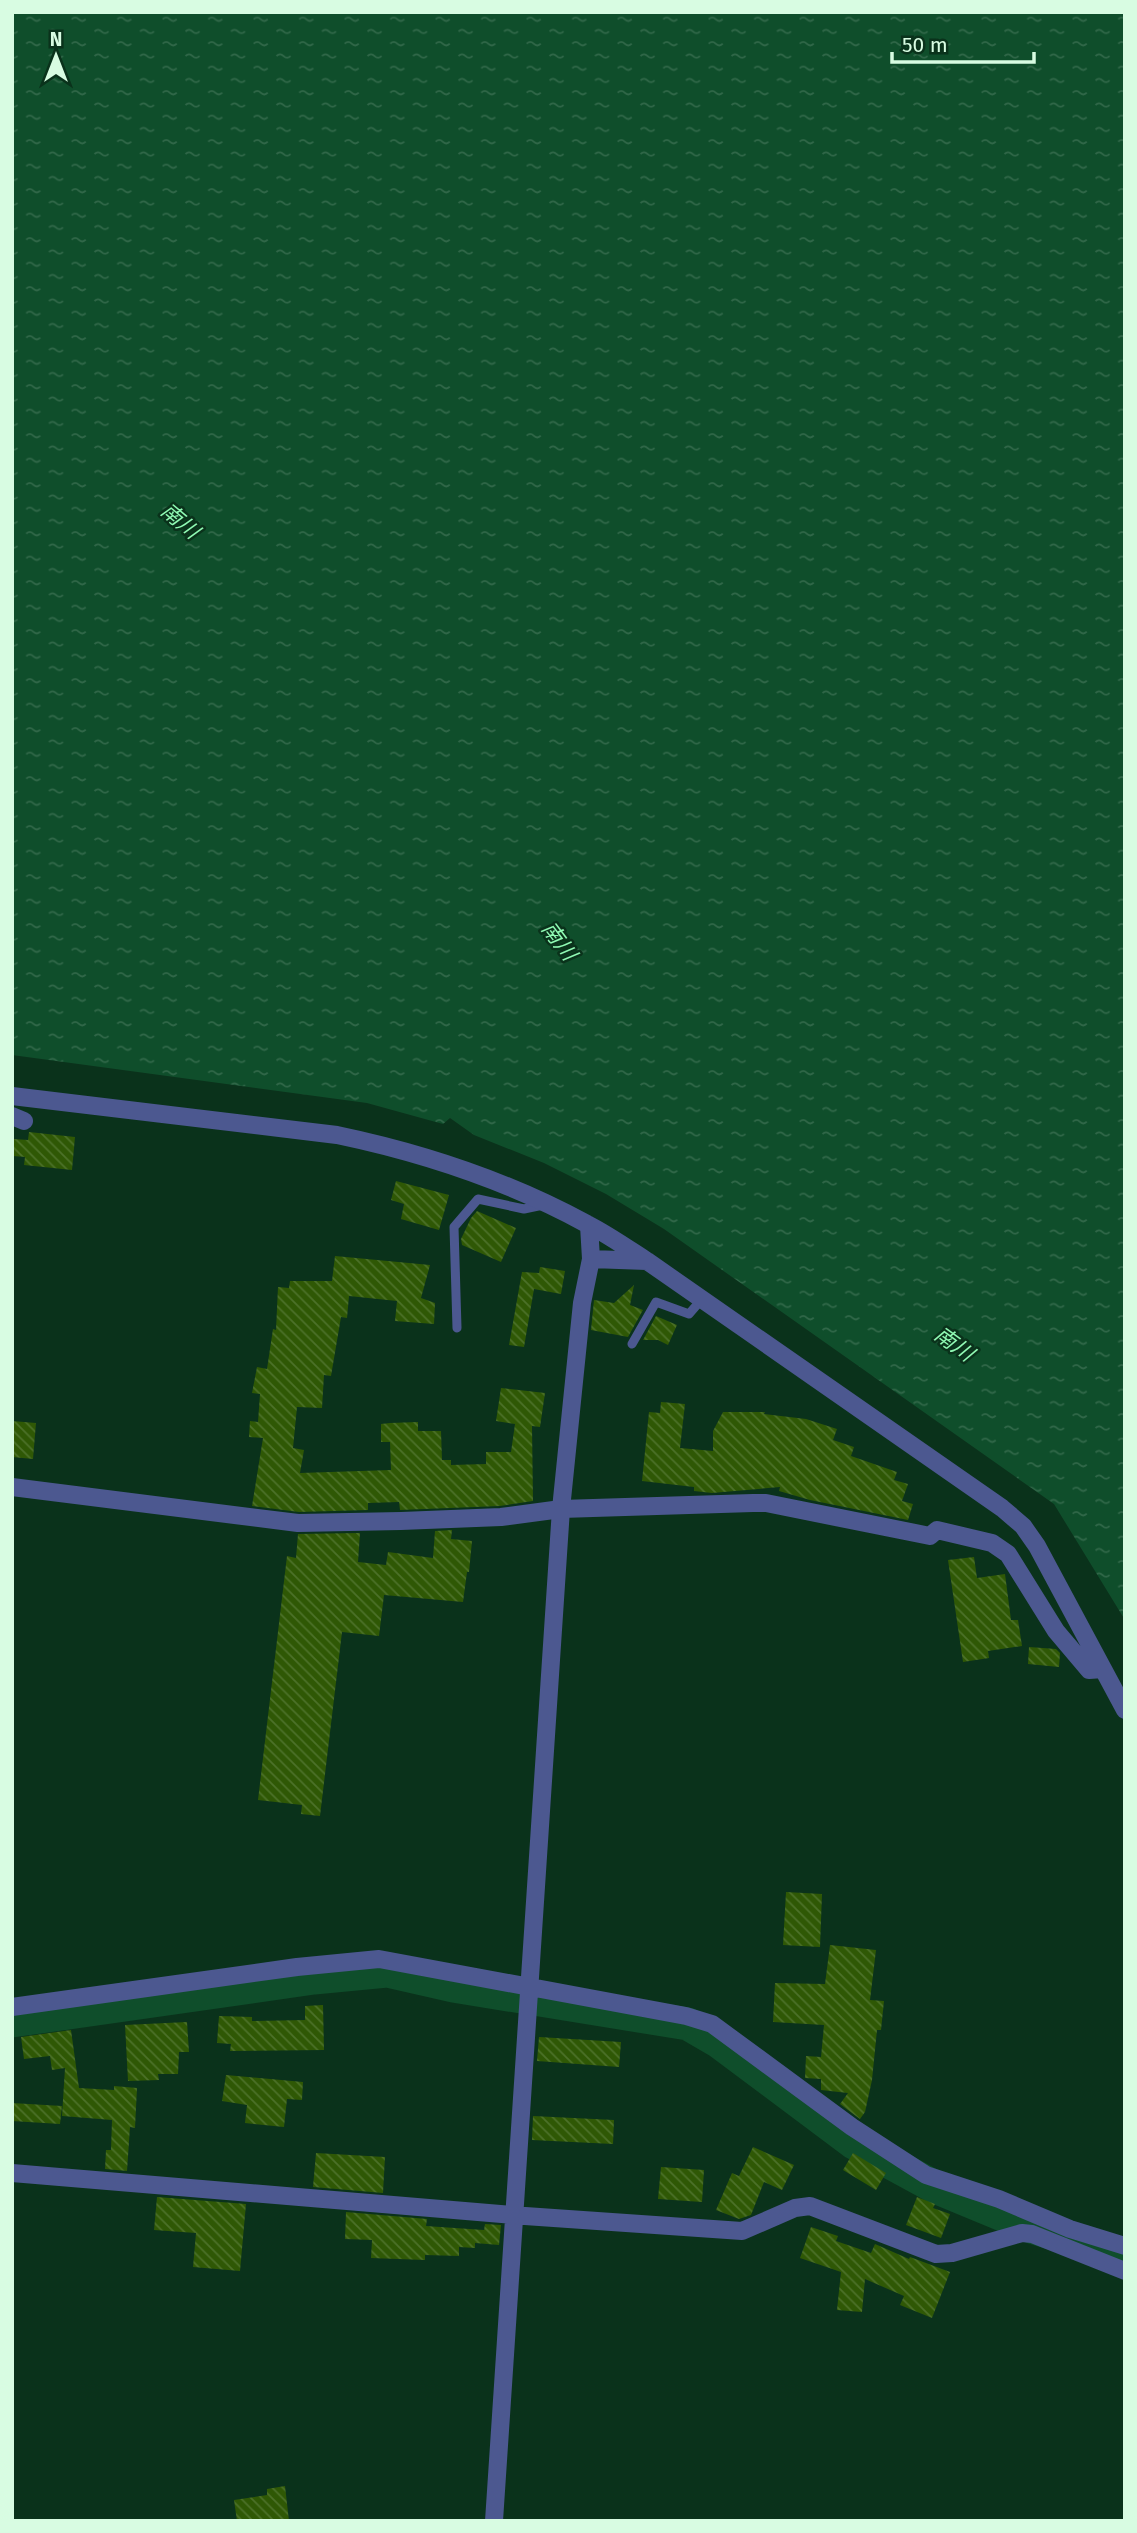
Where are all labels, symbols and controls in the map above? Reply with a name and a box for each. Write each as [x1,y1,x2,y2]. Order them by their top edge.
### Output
north arrow [21,21,91,91]
scale bar [892,21,1034,65]
text: N [50,28,62,51]
text: 50 m [902,32,948,58]
water label: 南川 [156,498,206,546]
water label: 南川 [536,916,583,967]
water label: 南川 [929,1321,980,1368]

